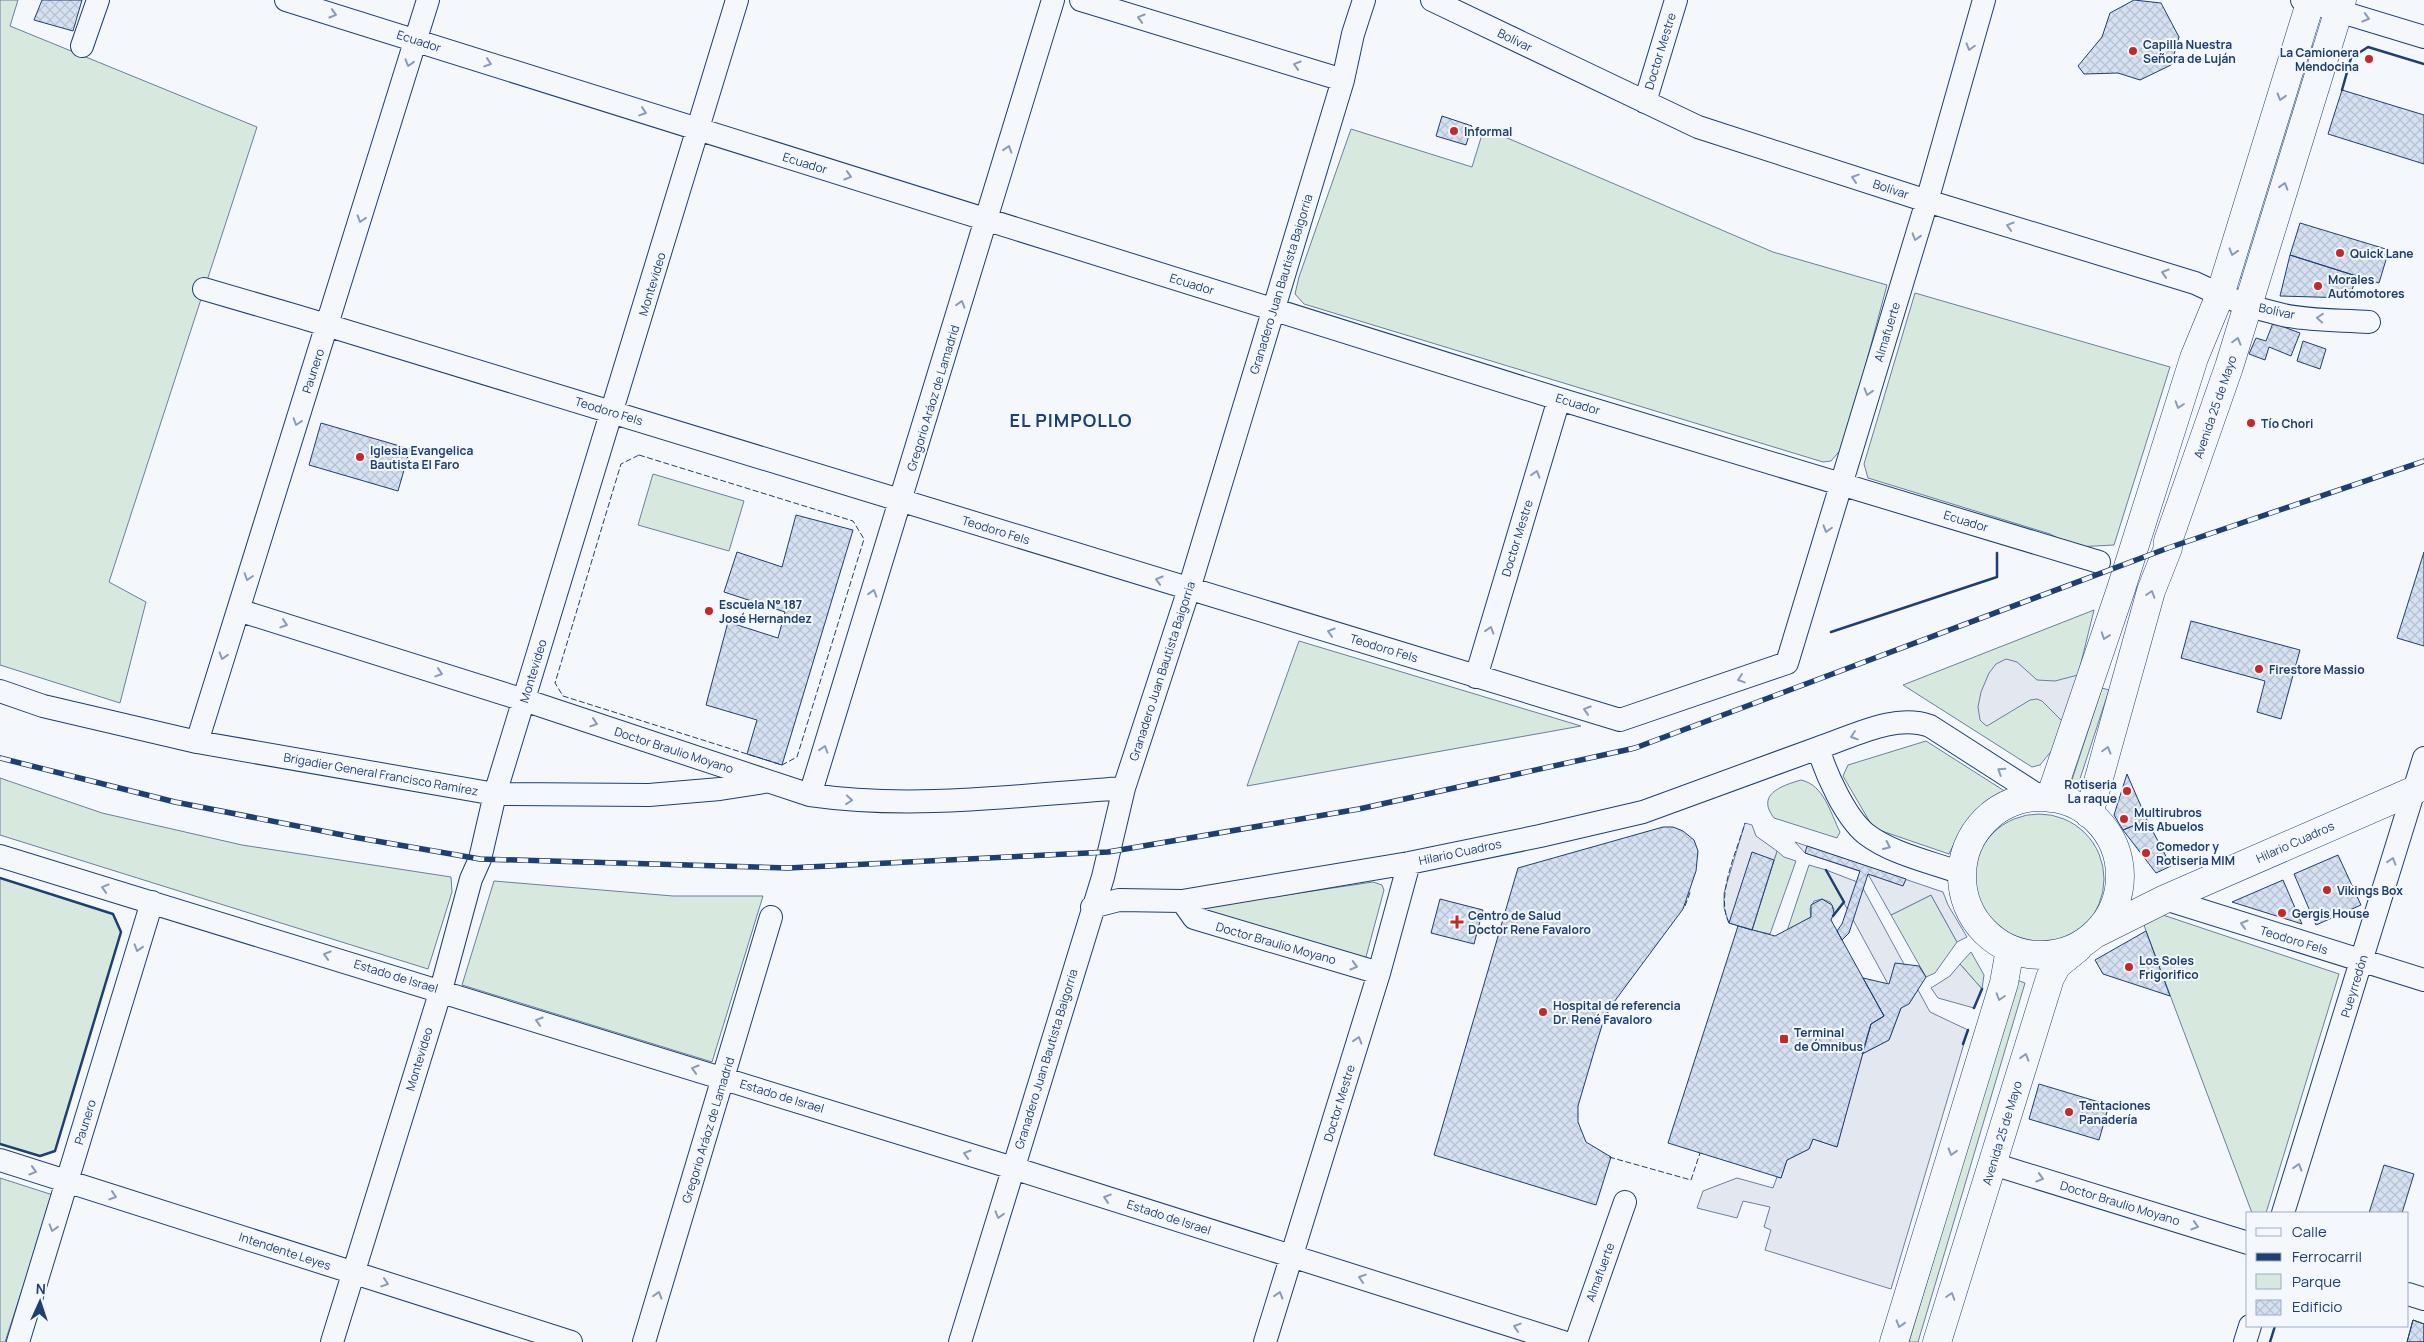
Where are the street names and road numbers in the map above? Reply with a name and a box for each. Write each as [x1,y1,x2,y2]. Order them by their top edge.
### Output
street label: Doctor Mestre [1640,10,1680,92]
street label: Bolívar [1495,24,1536,56]
street label: Ecuador [395,26,444,56]
street label: Ecuador [781,148,830,178]
street label: Bolívar [1871,175,1912,203]
street label: Granadero Juan Bautista Baigorria [1245,192,1317,376]
street label: Montevideo [634,250,670,318]
street label: Ecuador [1168,269,1217,299]
street label: Bolívar [2257,299,2297,323]
street label: Almafuerte [1870,300,1904,364]
street label: Gregorio Aráoz de Lamadrid [903,323,963,473]
street label: Paunero [298,346,328,396]
street label: Avenida 25 de Mayo [2189,353,2241,461]
street label: Ecuador [1554,389,1603,419]
street label: Teodoro Fels [573,393,645,429]
street label: Doctor Mestre [1497,497,1537,579]
street label: Ecuador [1942,506,1991,536]
street label: Teodoro Fels [960,512,1032,548]
street label: Granadero Juan Bautista Baigorria [1125,579,1199,763]
street label: Teodoro Fels [1348,630,1420,666]
street label: Montevideo [515,637,551,705]
street label: Doctor Braulio Moyano [612,723,736,777]
street label: Brigadier General Francisco Ramírez [282,748,480,800]
street label: Hilario Cuadros [2253,817,2337,867]
street label: Hilario Cuadros [1417,835,1503,869]
street label: Doctor Braulio Moyano [1214,918,1338,968]
street label: Teodoro Fels [2258,922,2330,958]
street label: Pueyrredón [2336,953,2372,1019]
street label: Estado de Israel [352,955,440,997]
street label: Granadero Juan Bautista Baigorria [1010,967,1082,1151]
street label: Montevideo [401,1025,437,1093]
street label: Gregorio Aráoz de Lamadrid [678,1055,738,1205]
street label: Doctor Mestre [1319,1062,1359,1144]
street label: Estado de Israel [738,1075,826,1117]
street label: Avenida 25 de Mayo [1978,1079,2026,1187]
street label: Paunero [70,1097,100,1147]
street label: Doctor Braulio Moyano [2058,1177,2182,1229]
street label: Estado de Israel [1125,1195,1213,1239]
street label: Intendente Leyes [237,1228,333,1274]
street label: Almafuerte [1581,1240,1619,1304]

